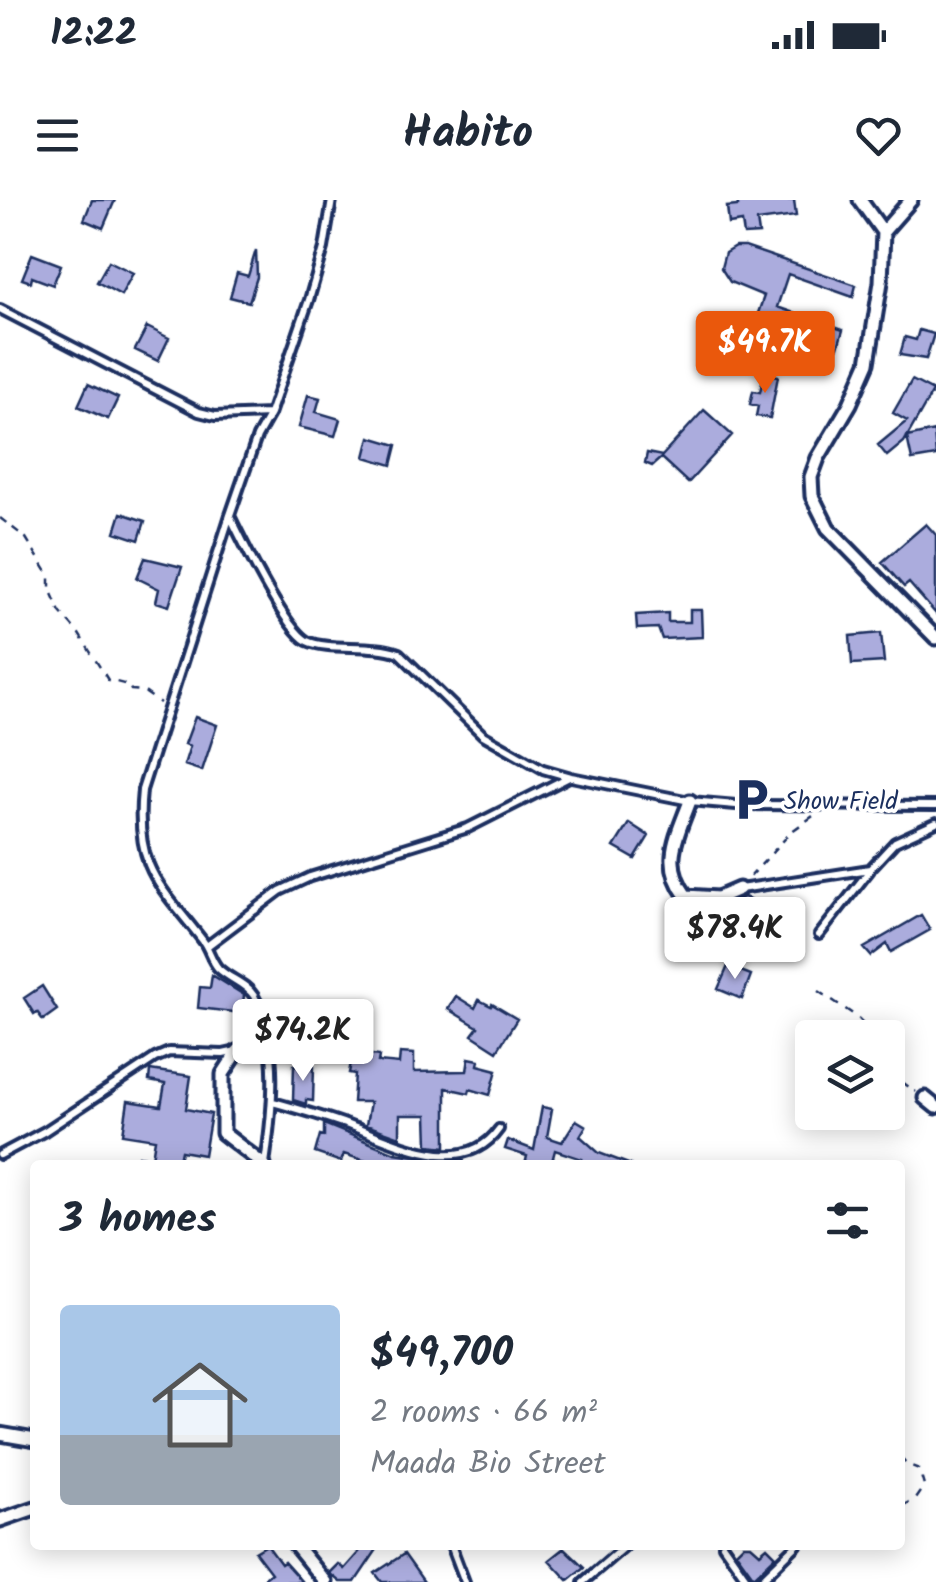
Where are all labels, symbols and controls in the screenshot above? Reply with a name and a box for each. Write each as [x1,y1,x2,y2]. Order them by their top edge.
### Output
text: 12:22 [50,5,137,65]
text: Habito [403,99,533,171]
icon: menu [30,108,85,163]
icon: heart [851,108,906,163]
pin: $49.7K [684,311,846,396]
text: $49.7K [718,318,812,369]
parking icon: Show Field [727,776,775,824]
place label: Show Field [784,782,899,822]
pin: $78.4K [654,897,816,982]
text: $78.4K [686,904,784,955]
pin: $74.2K [222,999,384,1084]
text: $74.2K [255,1006,352,1057]
map controls [795,1020,905,1130]
button: layers [795,1020,905,1130]
text: 3 homes [60,1187,216,1254]
icon: filters [820,1193,875,1248]
text: $49,700 [370,1321,513,1388]
icon: home [140,1345,260,1465]
text: 2 rooms · 66 m² [370,1388,597,1439]
text: Maada Bio Street [370,1439,606,1490]

